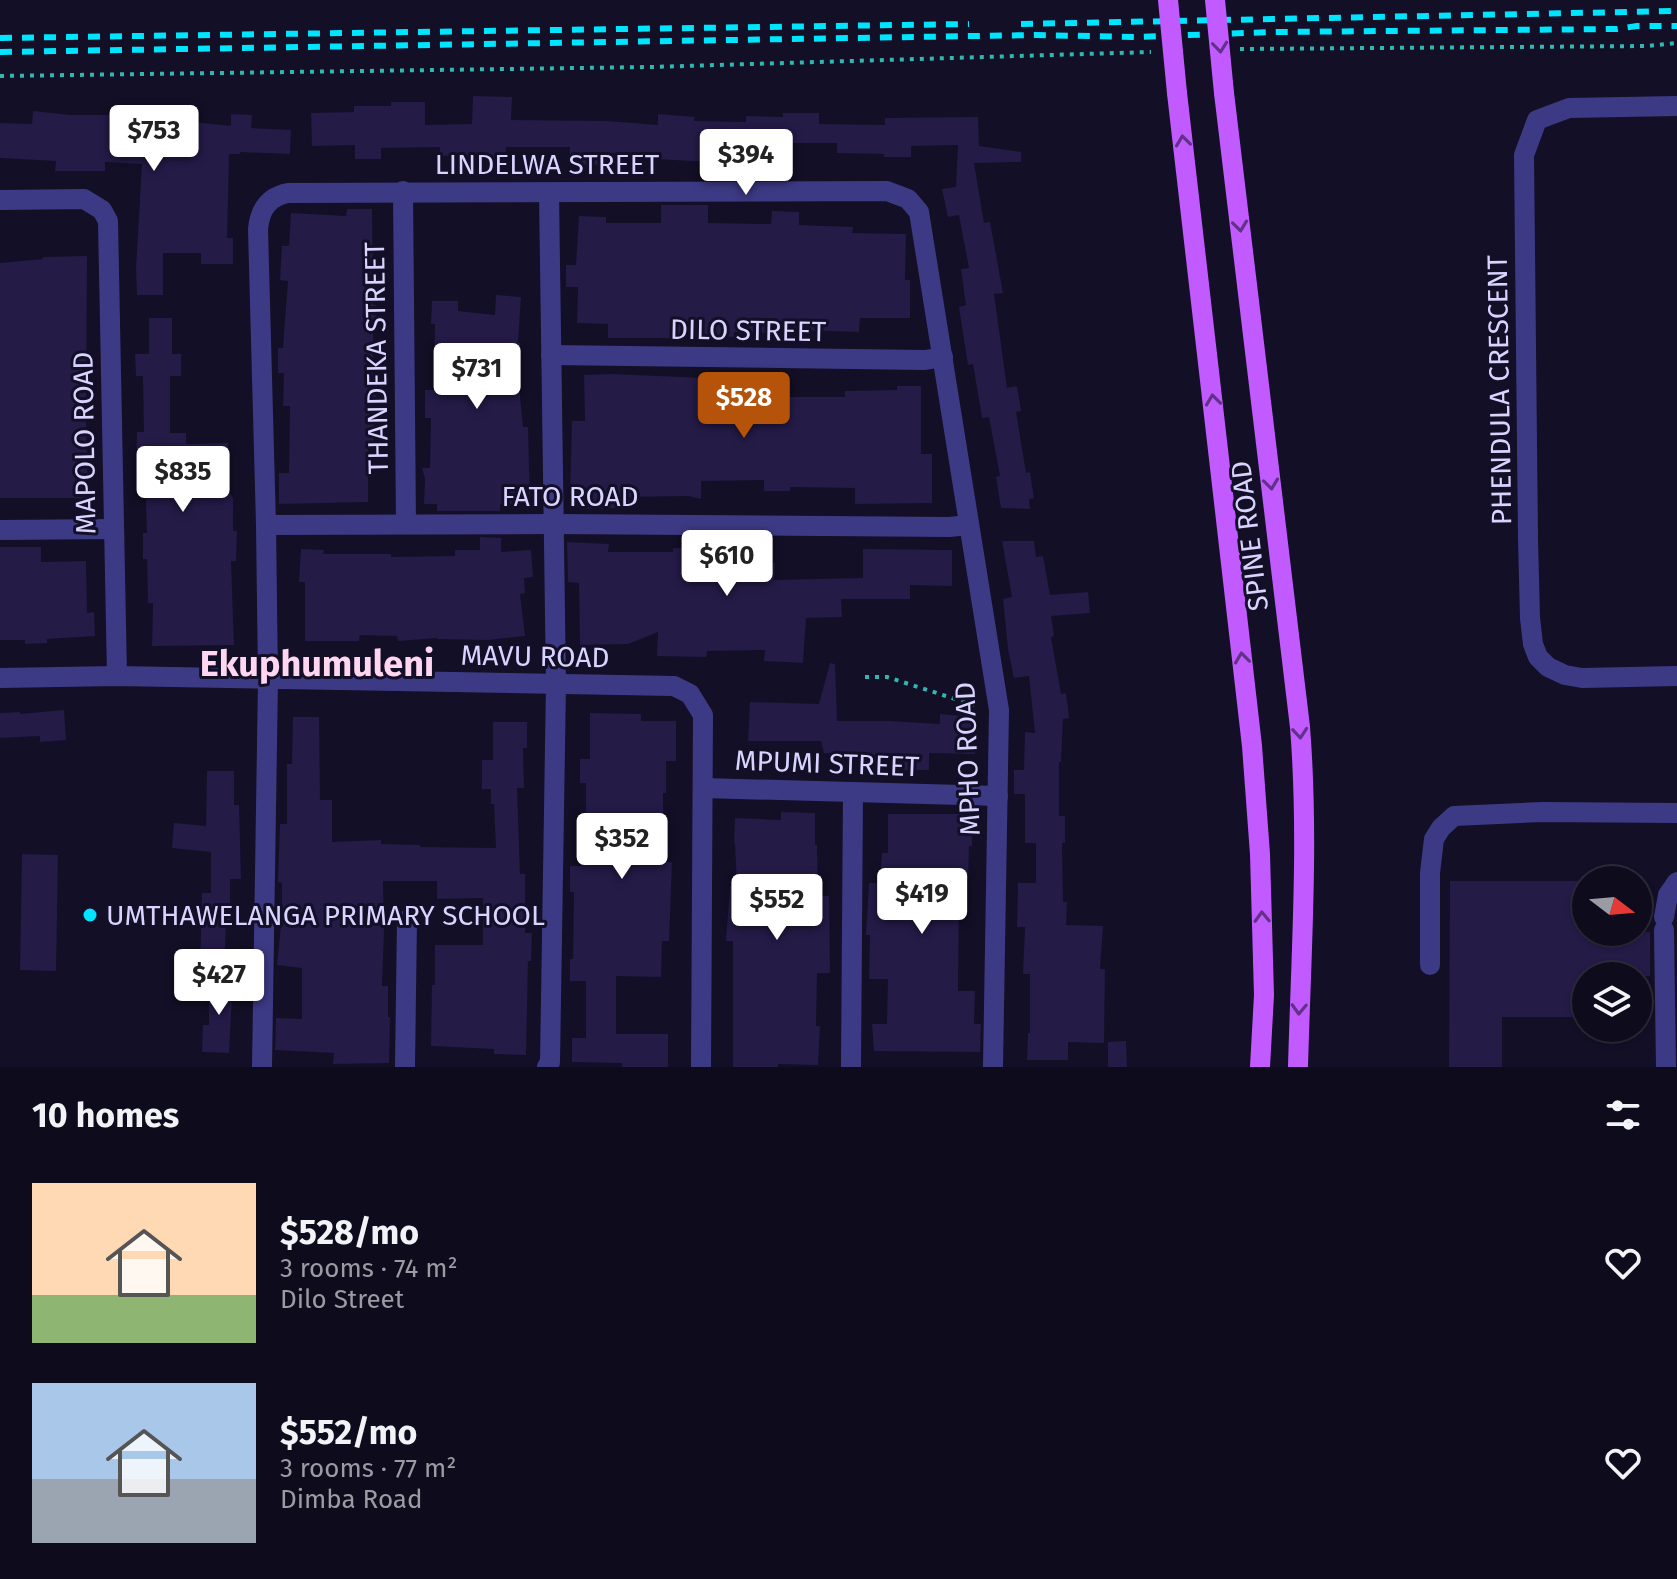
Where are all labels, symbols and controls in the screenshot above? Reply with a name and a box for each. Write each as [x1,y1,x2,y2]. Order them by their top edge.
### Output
one-way arrow [1211,41,1228,54]
pin: $753 [107,105,201,173]
text: $753 [128,115,180,146]
pin: $394 [699,129,793,197]
one-way arrow [1174,134,1191,147]
text: $394 [718,139,774,170]
street label: LINDELWA STREET [435,148,660,181]
one-way arrow [1232,220,1249,233]
street label: THANDEKA STREET [358,241,395,474]
street label: PHENDULA CRESCENT [1481,254,1518,525]
street label: DILO STREET [670,313,827,348]
pin: $731 [430,343,524,411]
street label: MAPOLO ROAD [66,351,103,535]
text: $731 [452,353,502,384]
pin: $528 [697,372,791,440]
text: $528 [716,382,772,413]
one-way arrow [1204,393,1221,406]
pin: $835 [136,446,230,514]
text: $835 [155,456,211,487]
street label: SPINE ROAD [1224,459,1275,613]
one-way arrow [1262,478,1279,491]
street label: FATO ROAD [501,480,639,513]
pin: $610 [680,530,774,598]
text: $610 [700,540,754,571]
street label: MAVU ROAD [460,639,610,674]
district label: Ekuphumuleni [200,642,434,686]
one-way arrow [1234,651,1251,664]
street label: MPHO ROAD [948,682,987,836]
one-way arrow [1291,727,1308,740]
street label: MPUMI STREET [734,744,920,783]
pin: $352 [575,813,669,881]
text: $352 [595,823,649,854]
north arrow [1572,866,1652,946]
map controls [1572,866,1652,1042]
pin: $419 [875,868,969,936]
pin: $552 [730,874,824,942]
text: $419 [895,878,949,909]
text: $552 [749,884,805,915]
place label: UMTHAWELANGA PRIMARY SCHOOL [106,899,545,932]
marker: UMTHAWELANGA PRIMARY SCHOOL [81,906,99,924]
one-way arrow [1253,910,1270,923]
pin: $427 [172,949,266,1017]
text: $427 [192,959,246,990]
button: layers [1572,962,1652,1042]
one-way arrow [1291,1003,1308,1016]
icon: filters [1601,1093,1645,1137]
text: 10 homes [32,1095,179,1136]
text: $528/mo [280,1212,419,1253]
icon: home [96,1215,192,1311]
icon: heart [1601,1241,1645,1285]
text: 3 rooms · 74 m² [280,1253,458,1284]
text: Dilo Street [280,1284,404,1315]
text: $552/mo [280,1412,417,1453]
icon: home [96,1415,192,1511]
icon: heart [1601,1441,1645,1485]
text: 3 rooms · 77 m² [280,1453,456,1484]
text: Dimba Road [280,1484,423,1515]

